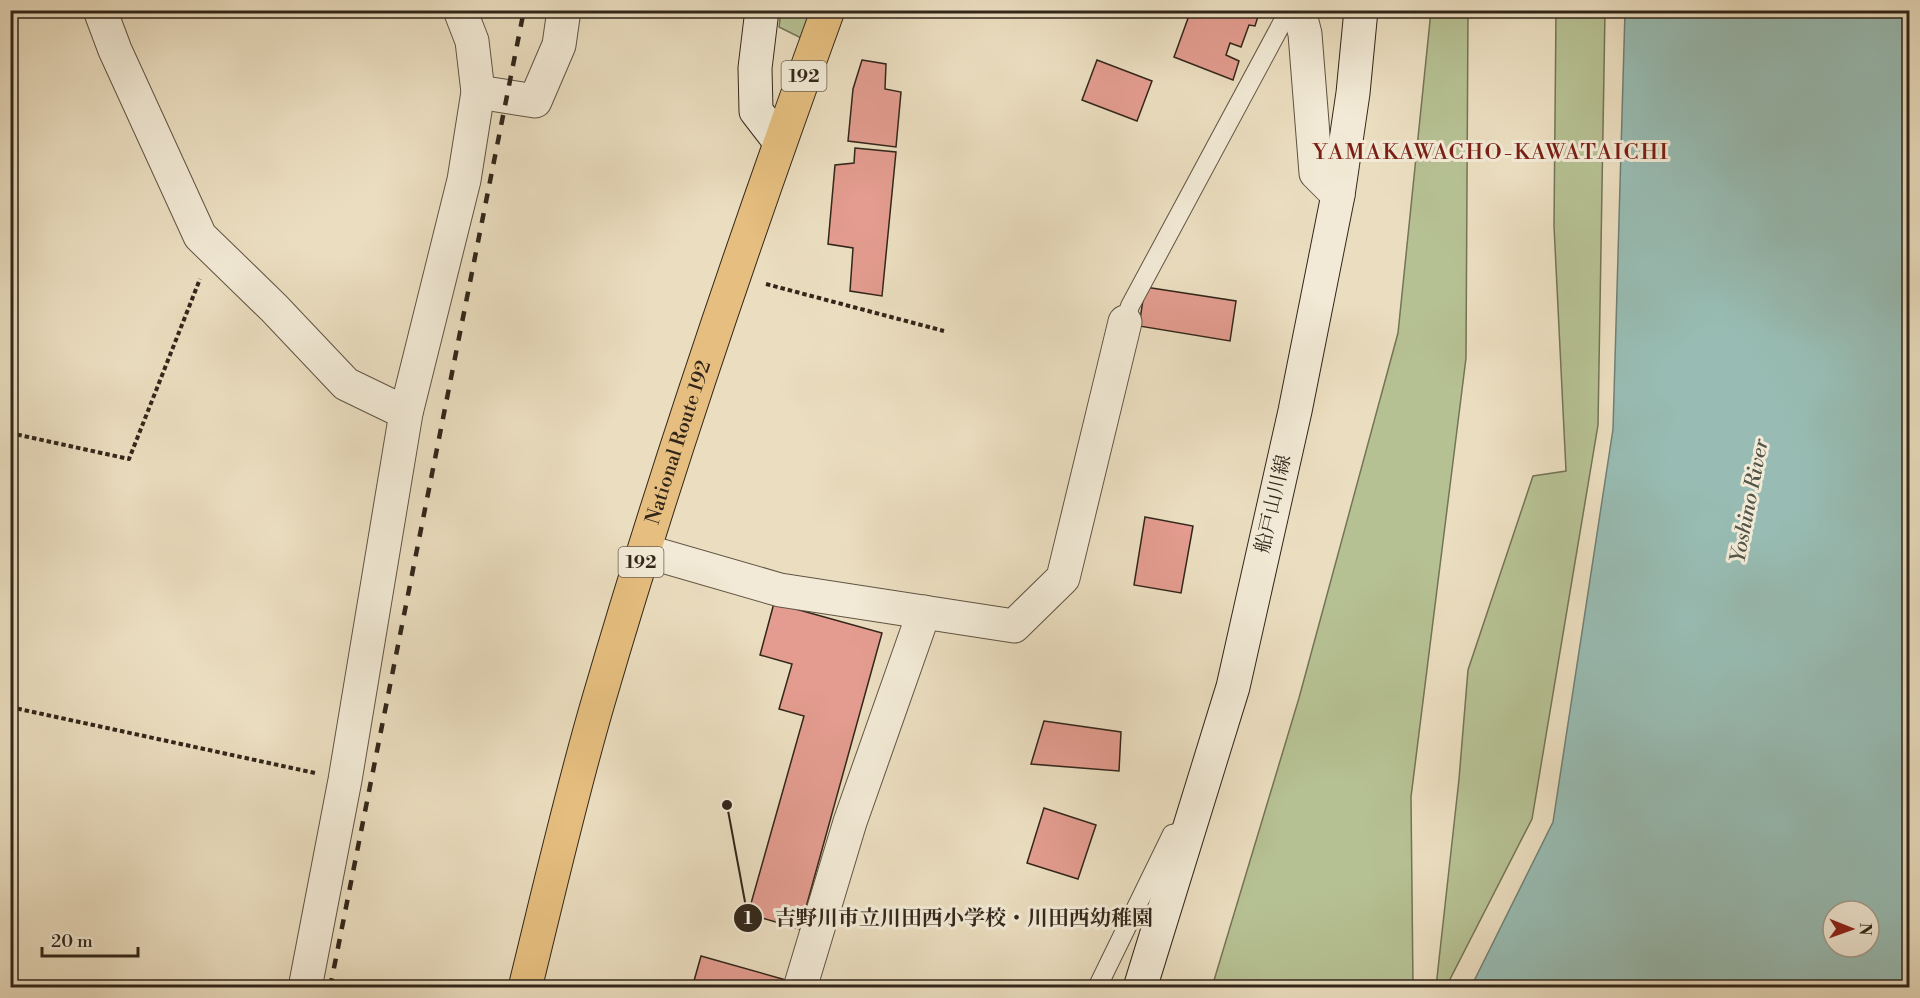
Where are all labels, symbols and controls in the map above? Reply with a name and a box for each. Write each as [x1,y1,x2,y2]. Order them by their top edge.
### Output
road number: 192 [782,61,826,91]
district label: YAMAKAWACHO-KAWATAICHI [1312,139,1669,166]
street label: National Route 192 [640,357,717,527]
water label: Yoshino River [1725,436,1775,565]
street label: 船戸山川線 [1251,452,1297,556]
road number: 192 [618,547,664,577]
callout: 吉野川市立川田西小学校・川田西幼稚園 [733,898,1165,937]
north arrow [1821,899,1881,959]
text: 吉野川市立川田西小学校・川田西幼稚園 [775,906,1153,932]
text: 1 [744,907,753,930]
scale bar [42,920,138,958]
text: N [1855,923,1875,936]
text: 20 m [51,930,93,953]

